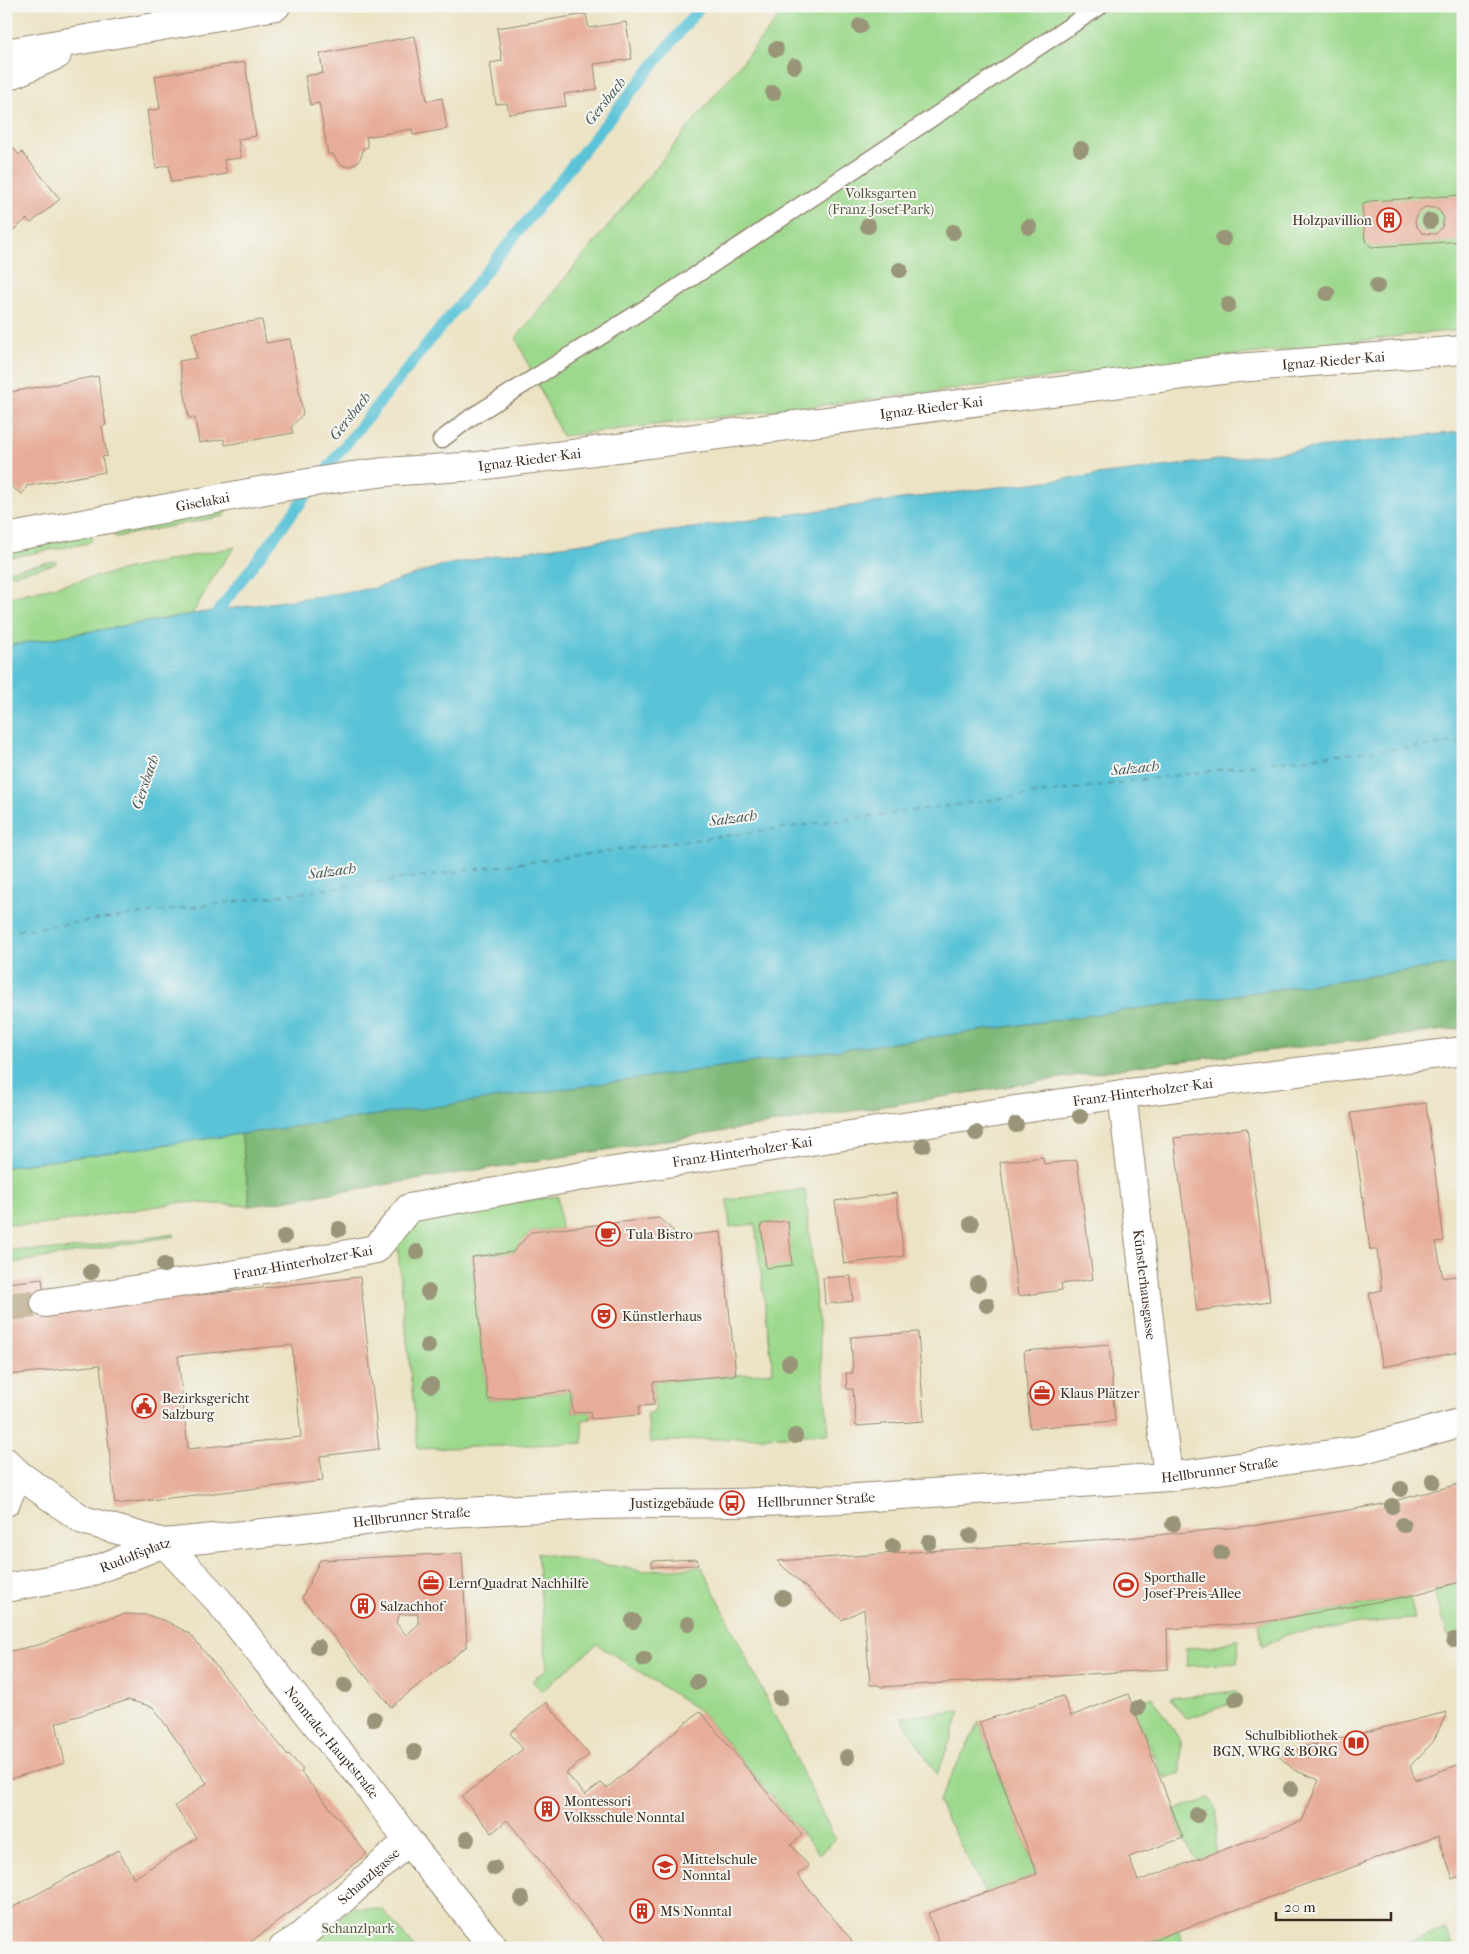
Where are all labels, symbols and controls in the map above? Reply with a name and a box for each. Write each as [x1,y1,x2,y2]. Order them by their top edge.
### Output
water label: Gersbach [580,73,630,129]
park label: Volksgarten (Franz-Josef-Park) [828,185,934,218]
building icon: Holzpavillion [1376,207,1402,233]
place label: Holzpavillion [1292,212,1372,229]
street label: Ignaz-Rieder-Kai [1281,348,1386,373]
water label: Gersbach [325,388,375,444]
street label: Ignaz-Rieder-Kai [879,392,984,423]
street label: Ignaz-Rieder-Kai [477,444,582,474]
street label: Giselakai [174,488,231,515]
water label: Gersbach [127,752,163,812]
water label: Salzach [1109,756,1160,780]
water label: Salzach [707,806,759,830]
water label: Salzach [306,859,358,883]
street label: Franz-Hinterholzer-Kai [1071,1074,1214,1110]
street label: Franz-Hinterholzer-Kai [671,1132,813,1171]
cafe icon: Tula Bistro [595,1221,621,1247]
place label: Tula Bistro [626,1226,693,1243]
street label: Künstlerhausgasse [1130,1228,1160,1341]
street label: Franz-Hinterholzer-Kai [232,1241,374,1283]
theatre icon: Künstlerhaus [591,1303,617,1329]
place label: Künstlerhaus [622,1308,702,1325]
office icon: Klaus Plätzer [1029,1380,1055,1406]
place label: Klaus Plätzer [1060,1385,1139,1402]
place label: Bezirksgericht Salzburg [162,1390,250,1423]
public building icon: Bezirksgericht Salzburg [131,1393,157,1419]
street label: Hellbrunner Straße [1161,1453,1279,1486]
street label: Hellbrunner Straße [757,1488,876,1511]
bus stop icon: Justizgebäude [719,1490,745,1516]
place label: Justizgebäude [629,1495,714,1512]
street label: Hellbrunner Straße [352,1503,471,1531]
street label: Rudolfsplatz [97,1534,171,1576]
place label: Sporthalle Josef-Preis-Allee [1143,1569,1241,1602]
office icon: LernQuadrat Nachhilfe [418,1570,444,1596]
sports icon: Sporthalle Josef-Preis-Allee [1113,1572,1139,1598]
place label: LernQuadrat Nachhilfe [448,1575,589,1592]
building icon: Salzachhof [350,1593,376,1619]
place label: Salzachhof [380,1598,447,1615]
street label: Nonntaler Hauptstraße [281,1683,383,1802]
place label: Schulbibliothek BGN, WRG & BORG [1212,1727,1339,1760]
library icon: Schulbibliothek BGN, WRG & BORG [1343,1730,1369,1756]
place label: Montessori Volksschule Nonntal [563,1793,685,1826]
building icon: Montessori Volksschule Nonntal [534,1796,560,1822]
street label: Schanzlgasse [334,1844,403,1908]
place label: Mittelschule Nonntal [682,1851,757,1884]
school or university icon: Mittelschule Nonntal [652,1854,678,1880]
scale bar [1276,1889,1392,1921]
building icon: MS Nonntal [629,1898,655,1924]
text: 20 m [1284,1898,1316,1916]
place label: MS Nonntal [660,1903,732,1920]
park label: Schanzlpark [322,1920,395,1937]

